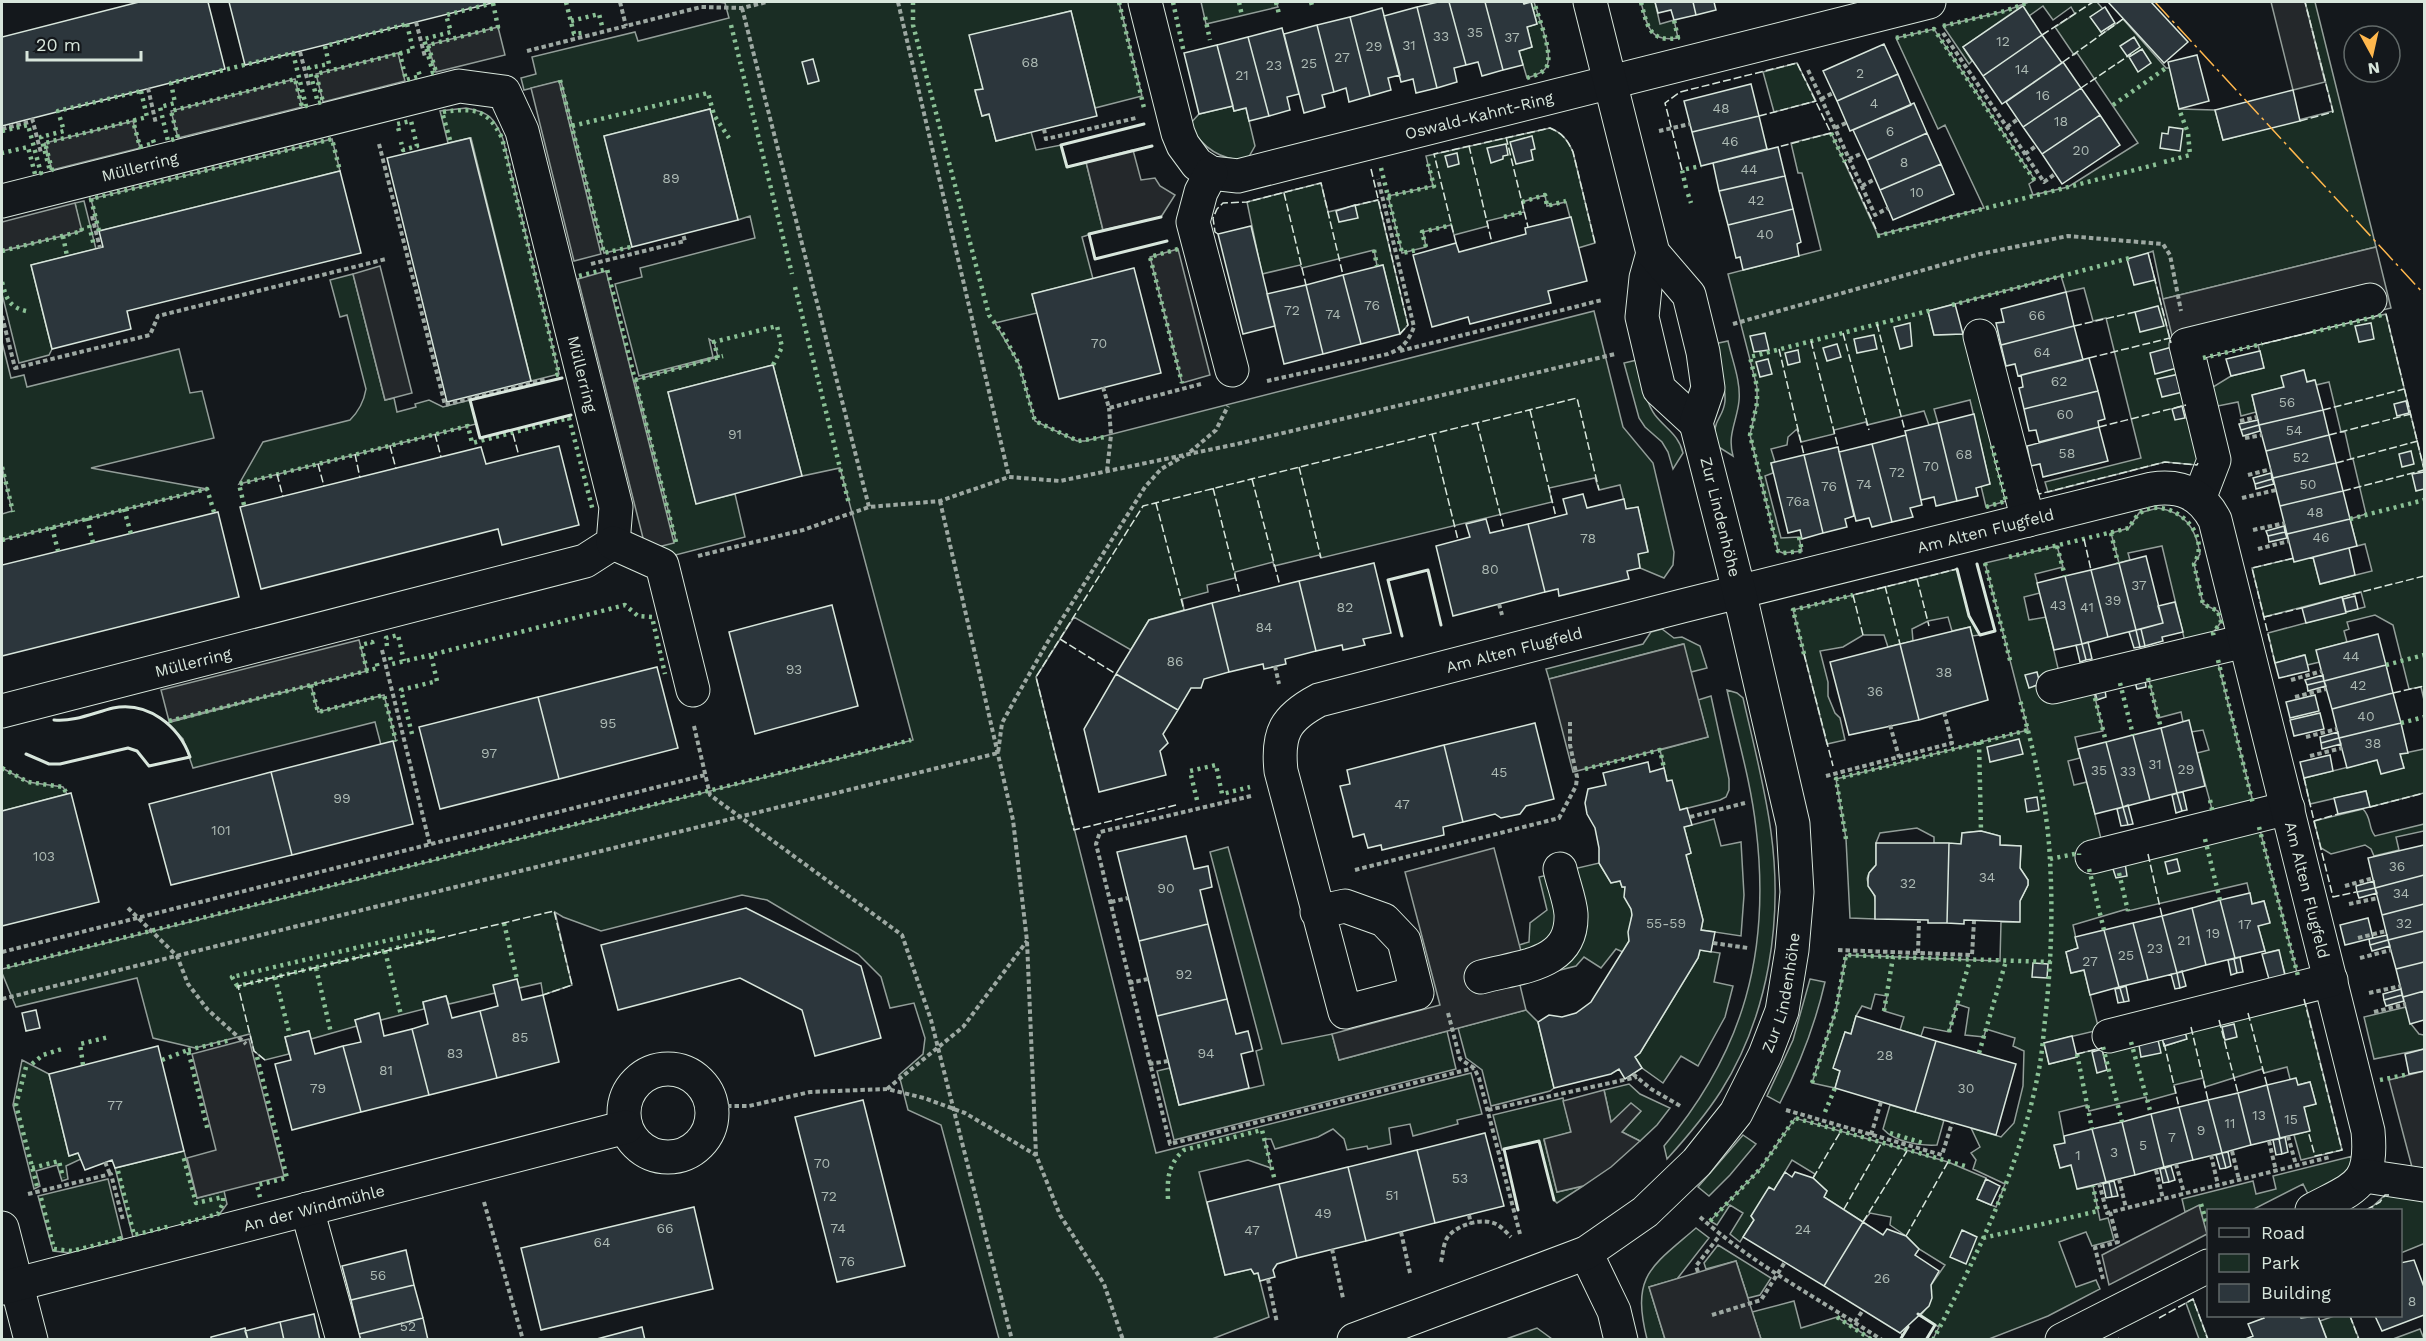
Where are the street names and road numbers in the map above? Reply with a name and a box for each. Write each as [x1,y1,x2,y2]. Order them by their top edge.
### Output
street label: Oswald-Kahnt-Ring [1403,88,1556,143]
street label: Müllerring [100,148,181,186]
street label: Müllerring [564,334,601,415]
street label: Zur Lindenhöhe [1696,455,1745,579]
street label: Am Alten Flugfeld [1915,505,2056,557]
street label: Am Alten Flugfeld [1444,623,1585,677]
street label: Müllerring [153,644,234,681]
street label: Am Alten Flugfeld [2281,820,2333,961]
street label: Zur Lindenhöhe [1758,932,1803,1056]
street label: An der Windmühle [241,1181,387,1235]

